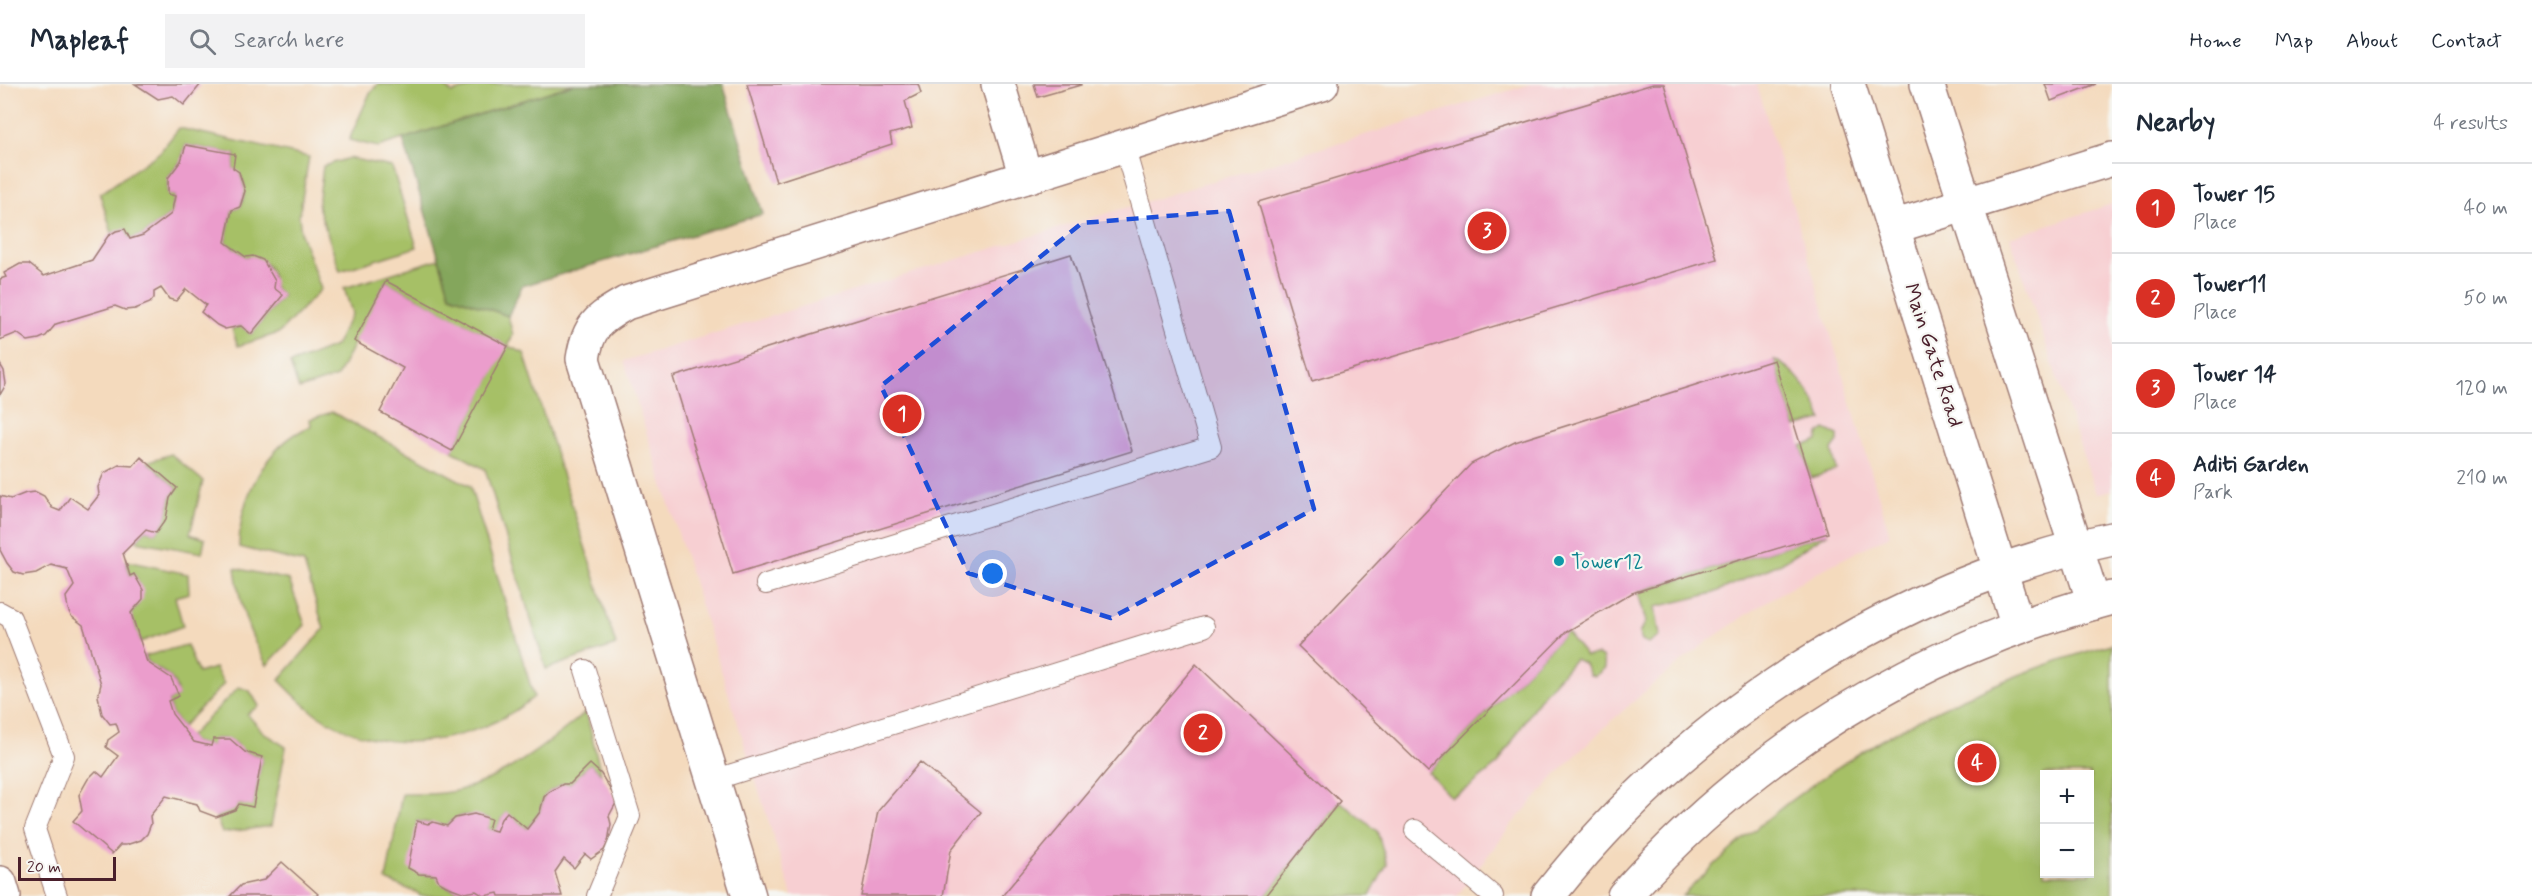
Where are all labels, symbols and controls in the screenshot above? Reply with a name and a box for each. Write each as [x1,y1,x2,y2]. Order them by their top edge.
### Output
search box [165,14,585,68]
text: Mapleaf [30,23,129,60]
icon: search [186,25,219,58]
text: Search here [234,27,344,55]
text: Home [2190,27,2242,55]
text: Map [2275,27,2313,55]
text: About [2346,27,2398,55]
text: Contact [2431,27,2502,55]
text: Nearby [2136,106,2215,140]
text: 4 results [2433,110,2508,137]
text: Tower 15 [2193,181,2275,209]
text: 1 [2151,195,2160,222]
text: 40 m [2464,195,2508,222]
pin: 3 [1468,208,1506,254]
text: Place [2193,209,2237,236]
text: Tower11 [2193,271,2267,299]
street label: Main Gate Road [1897,280,1969,431]
text: 2 [2151,285,2160,312]
text: 50 m [2463,285,2508,312]
text: Place [2193,299,2237,326]
text: Tower 14 [2193,361,2277,389]
text: 3 [2151,375,2160,402]
text: 120 m [2455,375,2508,402]
text: Place [2193,389,2237,416]
pin: 1 [882,392,922,436]
text: Aditi Garden [2193,451,2309,479]
text: 4 [2150,465,2161,492]
text: 210 m [2456,465,2508,492]
text: Park [2193,479,2233,506]
place label: Tower12 [1571,548,1644,576]
marker: Tower12 [1552,554,1566,568]
your location [978,559,1007,588]
pin: 2 [1184,710,1222,756]
pin: 4 [1958,740,1996,786]
map controls [2040,770,2094,878]
button: + [2040,770,2094,824]
button: − [2040,824,2094,878]
scale bar [18,854,116,882]
text: 20 m [27,857,61,878]

